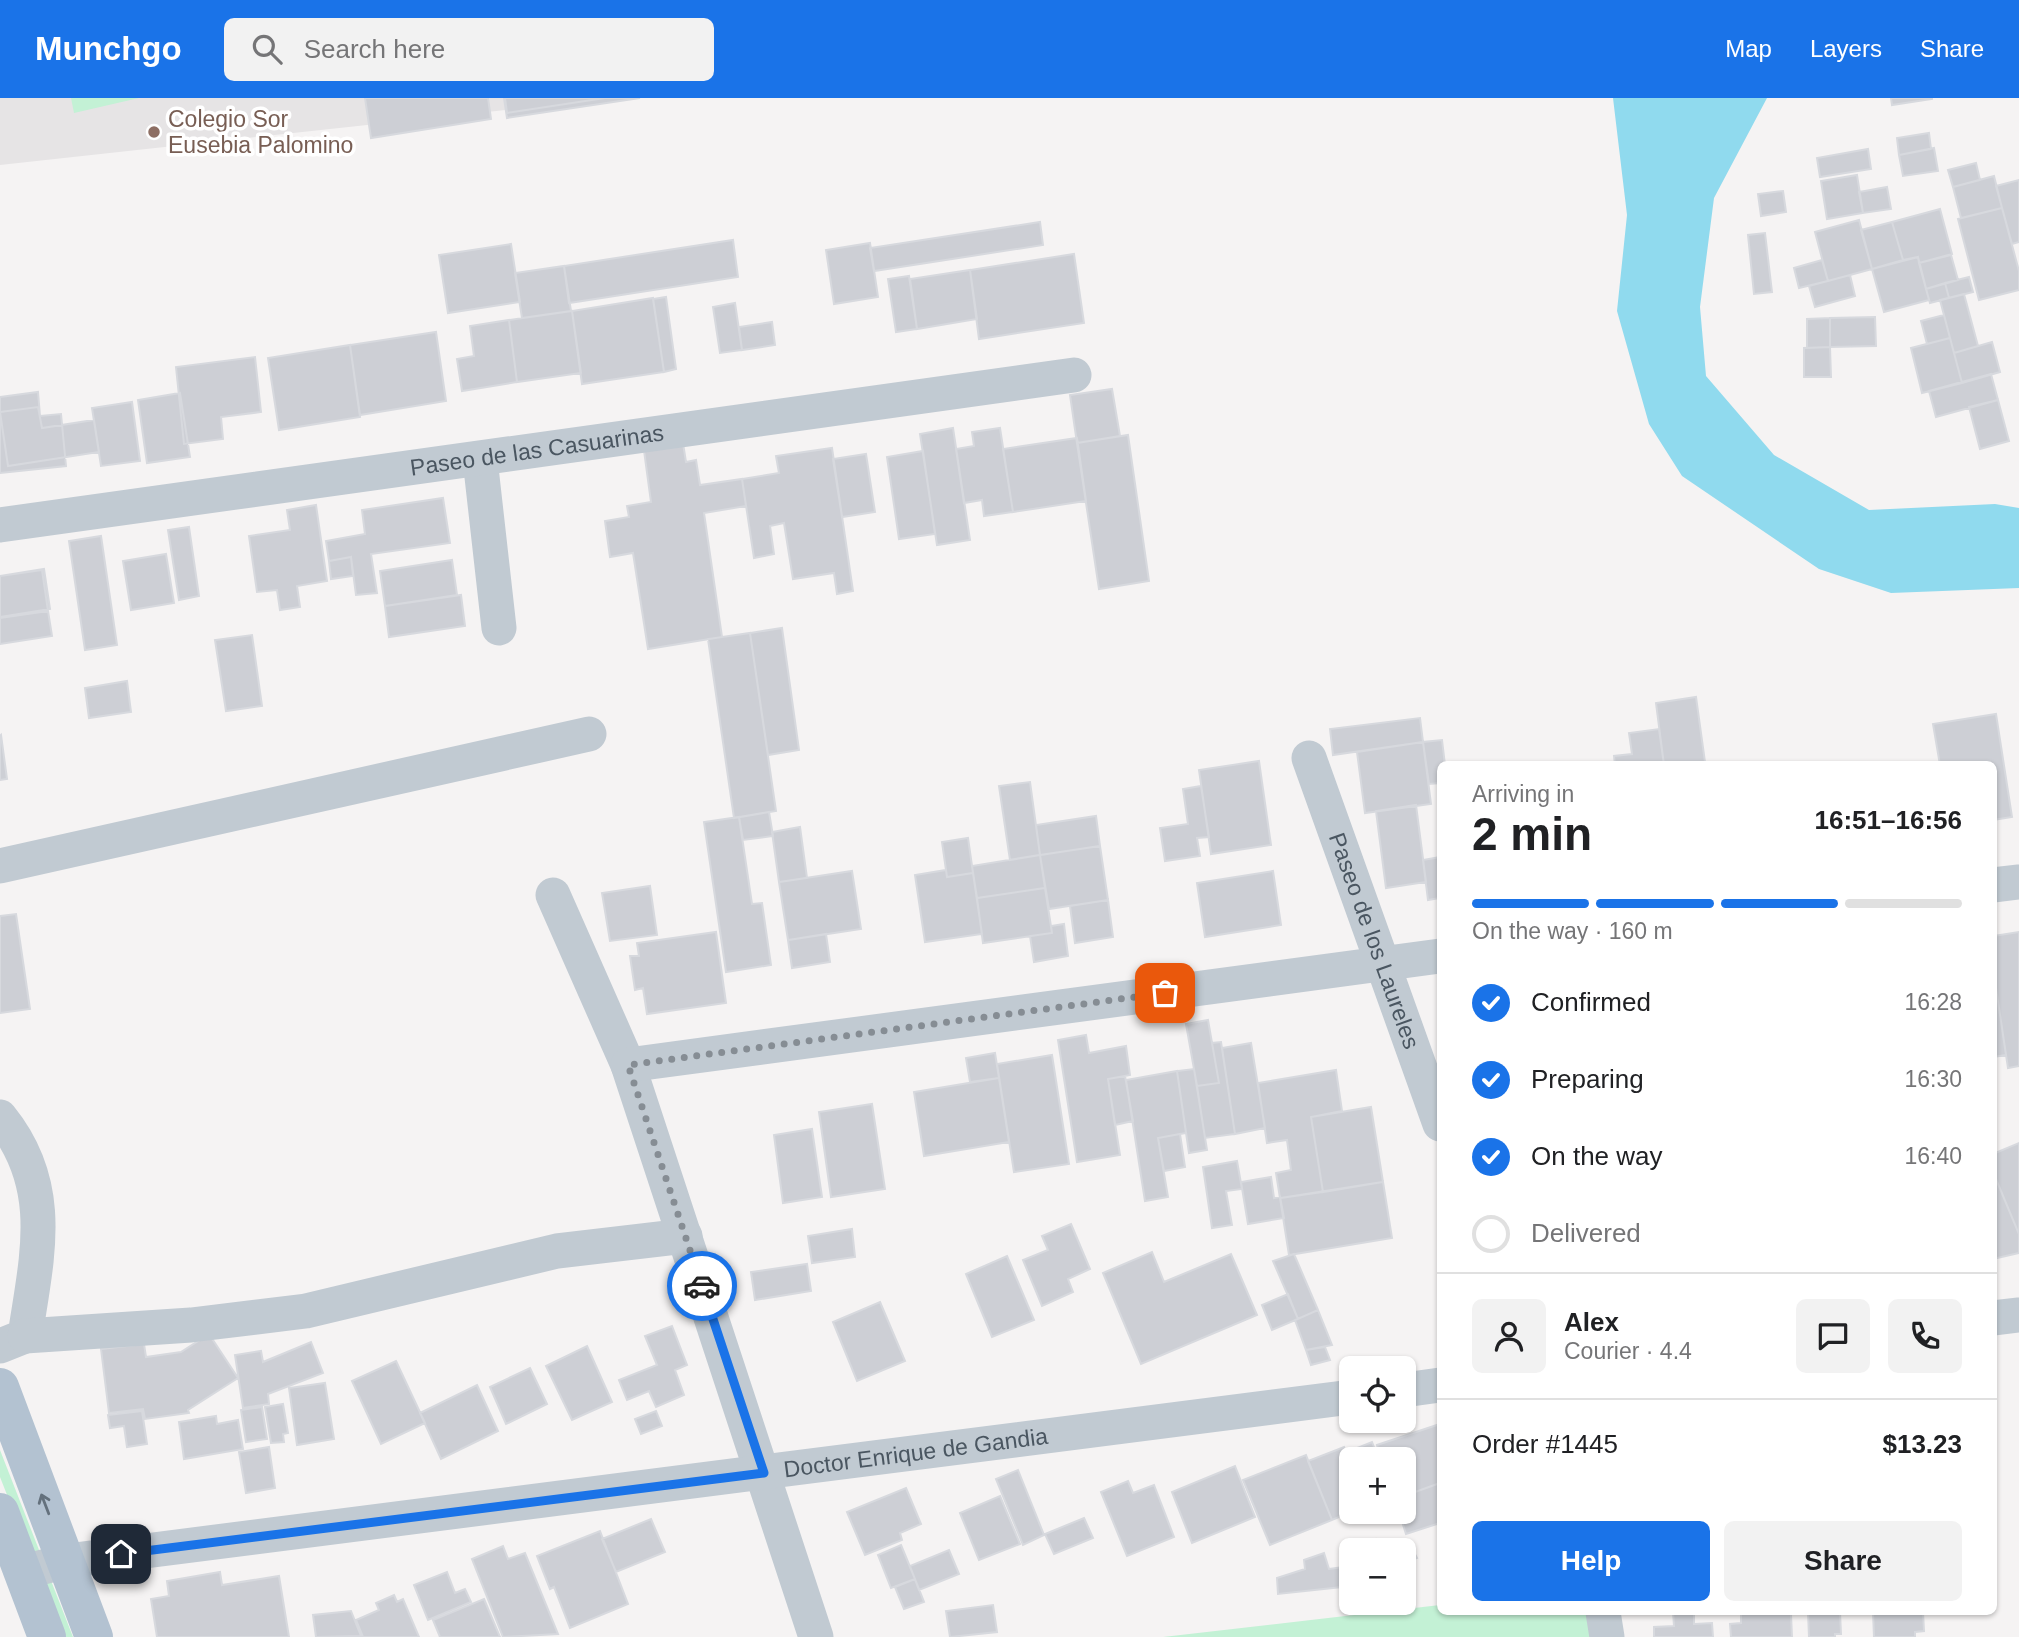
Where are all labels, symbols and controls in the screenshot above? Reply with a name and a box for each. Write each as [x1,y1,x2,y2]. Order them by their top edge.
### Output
search box [224,18,714,81]
text: Munchgo [35,30,182,67]
icon: search [248,30,286,68]
text: Search here [304,34,445,64]
text: Map [1725,35,1772,62]
text: Layers [1810,35,1882,62]
text: Share [1920,35,1984,62]
place label: Colegio Sor Eusebia Palomino [168,106,353,158]
marker: Colegio Sor Eusebia Palomino [146,124,162,140]
street label: Paseo de las Casuarinas [408,419,665,481]
text: Arriving in [1472,781,1574,807]
text: 16:51–16:56 [1815,805,1962,835]
text: 2 min [1472,808,1592,860]
street label: Paseo de los Laureles [1324,829,1425,1052]
text: On the way · 160 m [1472,918,1673,944]
pin [1135,963,1195,1023]
icon: bag [1146,974,1184,1012]
icon: check [1472,984,1510,1022]
text: Confirmed [1531,987,1651,1017]
text: 16:28 [1904,989,1962,1015]
icon: check [1472,1061,1510,1099]
text: Preparing [1531,1064,1644,1094]
text: 16:30 [1904,1066,1962,1092]
icon: check [1472,1138,1510,1176]
text: On the way [1531,1141,1663,1171]
text: 16:40 [1904,1143,1962,1169]
text: Delivered [1531,1218,1641,1248]
courier [667,1251,737,1321]
icon: car [683,1267,721,1305]
button: person [1472,1299,1546,1373]
button: chat [1796,1299,1870,1373]
button: phone [1888,1299,1962,1373]
text: Alex [1564,1307,1619,1337]
text: Courier · 4.4 [1564,1338,1692,1364]
map controls [1339,1356,1416,1615]
button: locate [1339,1356,1416,1433]
street label: Doctor Enrique de Gandia [782,1423,1050,1482]
text: Order #1445 [1472,1429,1618,1459]
text: $13.23 [1882,1429,1962,1459]
button: + [1339,1447,1416,1524]
one-way arrow [38,1494,51,1515]
button: Help [1472,1521,1710,1601]
button: Share [1724,1521,1962,1601]
pin [91,1524,151,1584]
icon: home [102,1535,140,1573]
button: − [1339,1538,1416,1615]

